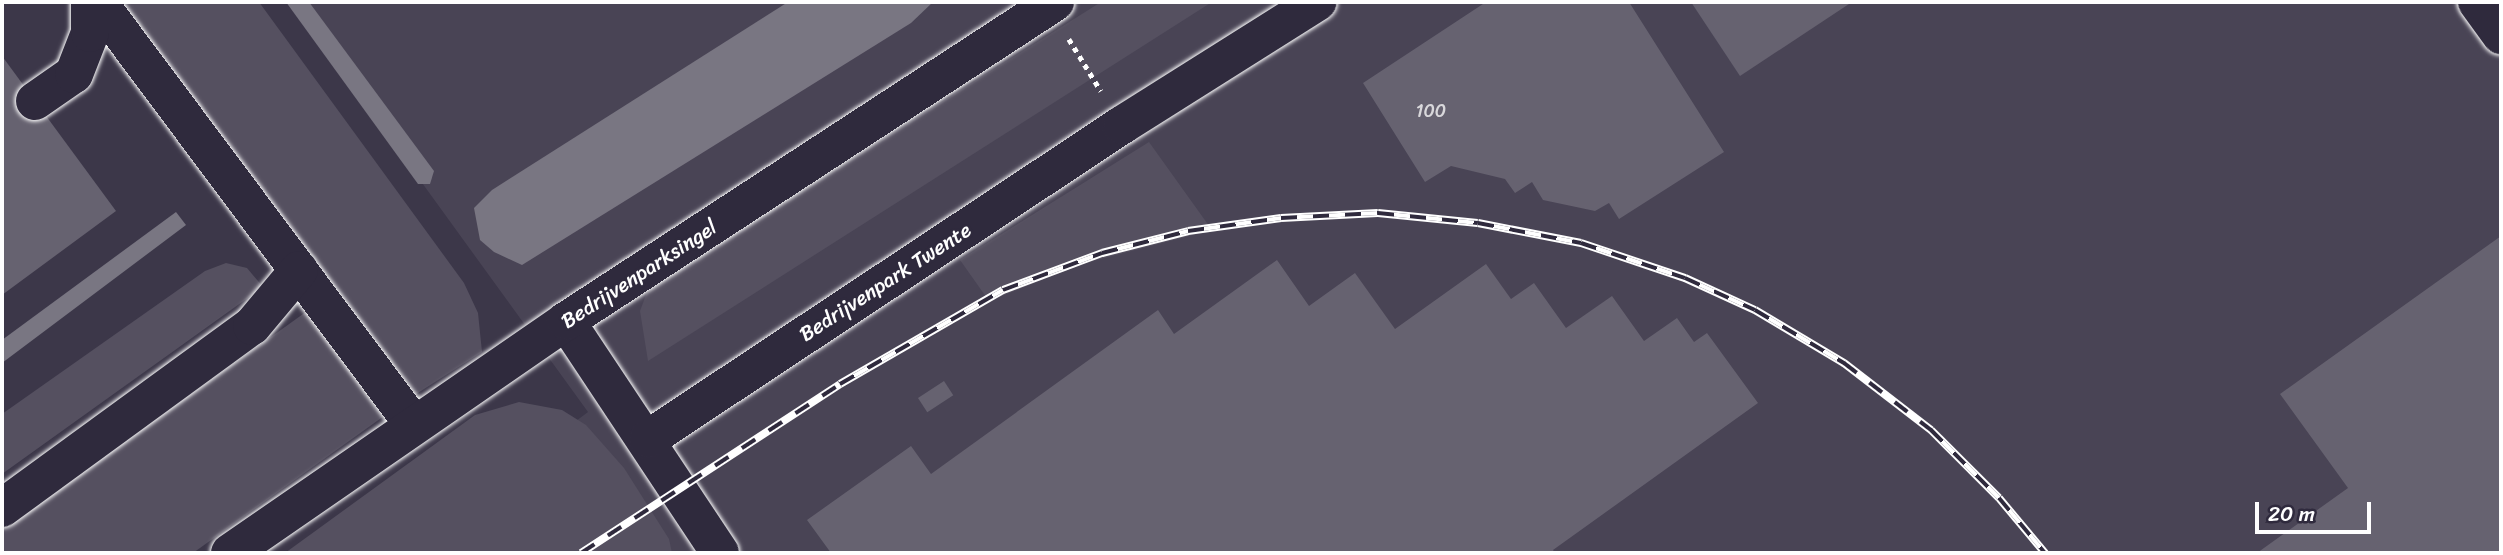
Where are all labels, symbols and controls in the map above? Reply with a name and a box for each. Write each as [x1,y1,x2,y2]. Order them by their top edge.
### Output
house number: 100 [1416,100,1446,122]
street label: Bedrijvenparksingel [556,214,722,334]
street label: Bedrijvenpark Twente [795,217,975,347]
scale bar [2258,489,2374,532]
text: 20 m [2268,495,2315,533]

